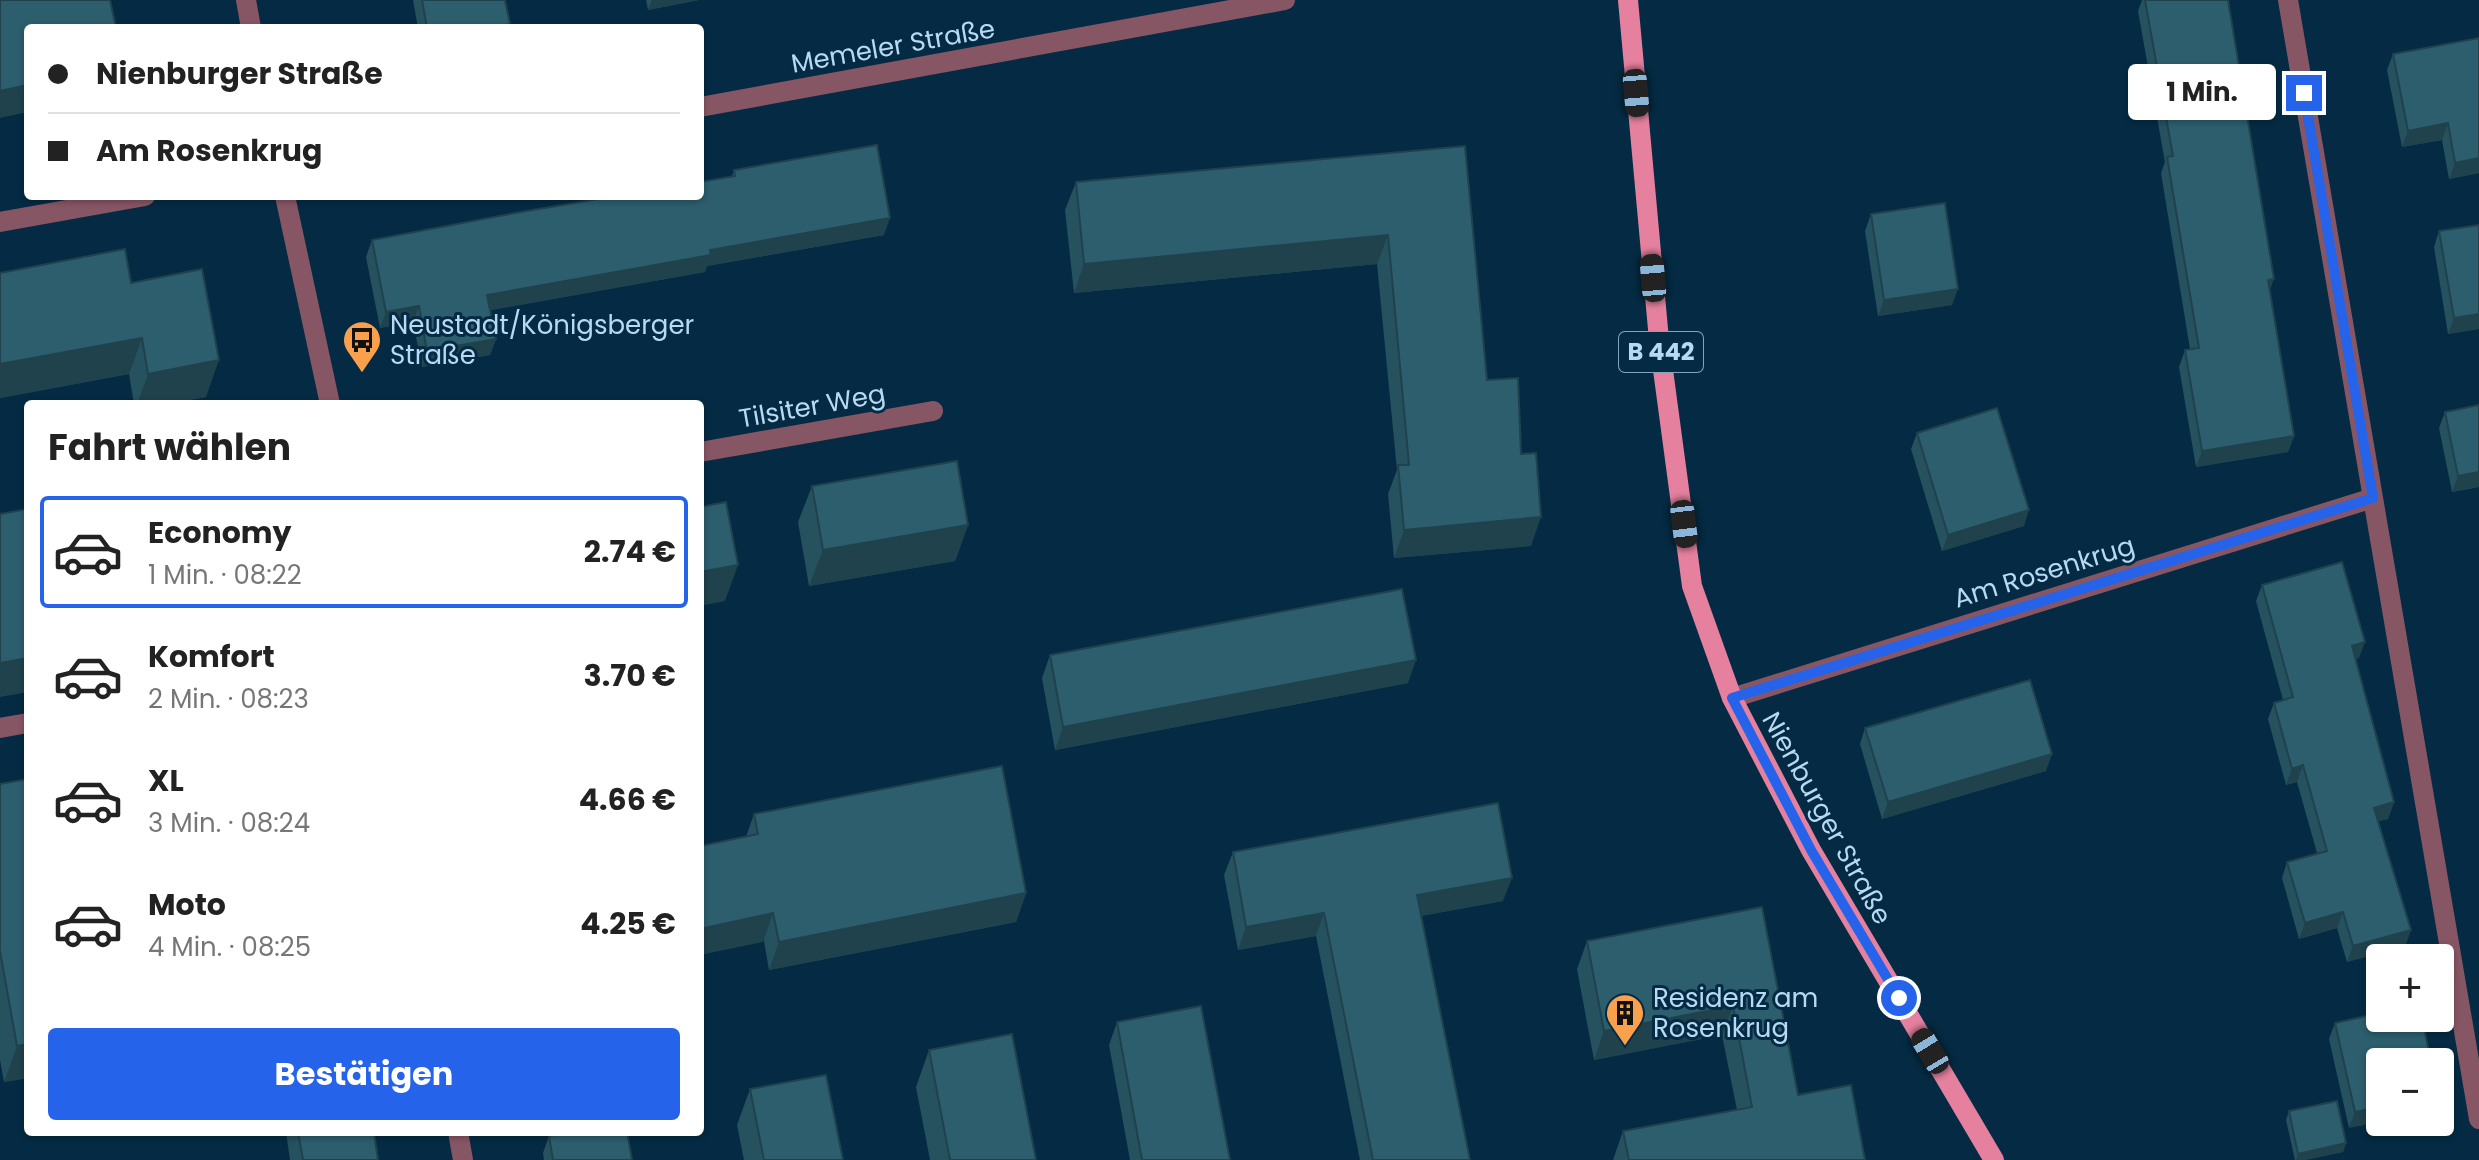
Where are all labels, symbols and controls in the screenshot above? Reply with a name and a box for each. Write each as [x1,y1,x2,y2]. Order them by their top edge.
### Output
street label: Memeler Straße [788,10,998,82]
text: Nienburger Straße [96,52,383,95]
callout: 1 Min. [2128,65,2276,121]
car [1622,68,1650,118]
text: 1 Min. [2166,74,2238,110]
route end [2286,75,2322,111]
text: Am Rosenkrug [96,129,322,172]
car [1639,253,1667,303]
place label: Neustadt/Königsberger Straße [390,307,694,373]
bus stop icon: Neustadt/Königsberger Straße [341,319,383,374]
road number: B 442 [1619,332,1703,372]
street label: Tilsiter Weg [736,375,888,437]
text: Fahrt wählen [48,422,291,473]
car [1669,499,1699,549]
text: Economy [148,511,292,554]
icon: car [52,516,124,588]
street label: Am Rosenkrug [1949,527,2139,617]
text: 2.74 € [584,530,676,573]
text: 1 Min. · 08:22 [148,557,302,593]
text: Komfort [148,635,275,678]
icon: car [52,640,124,712]
text: 3.70 € [584,654,676,697]
text: 2 Min. · 08:23 [148,681,309,717]
street label: Nienburger Straße [1754,705,1900,931]
text: XL [148,759,184,802]
icon: car [52,764,124,836]
text: 4.66 € [579,778,676,821]
text: 3 Min. · 08:24 [148,805,310,841]
text: Moto [148,883,226,926]
icon: car [52,888,124,960]
text: 4.25 € [580,902,676,945]
text: 4 Min. · 08:25 [148,929,311,965]
map controls [2366,944,2454,1136]
button: + [2366,944,2454,1032]
place label: Residenz am Rosenkrug [1653,980,1818,1046]
route start [1881,980,1917,1016]
building icon: Residenz am Rosenkrug [1604,992,1646,1047]
car [1907,1024,1953,1078]
button: Bestätigen [48,1028,680,1120]
button: − [2366,1048,2454,1136]

